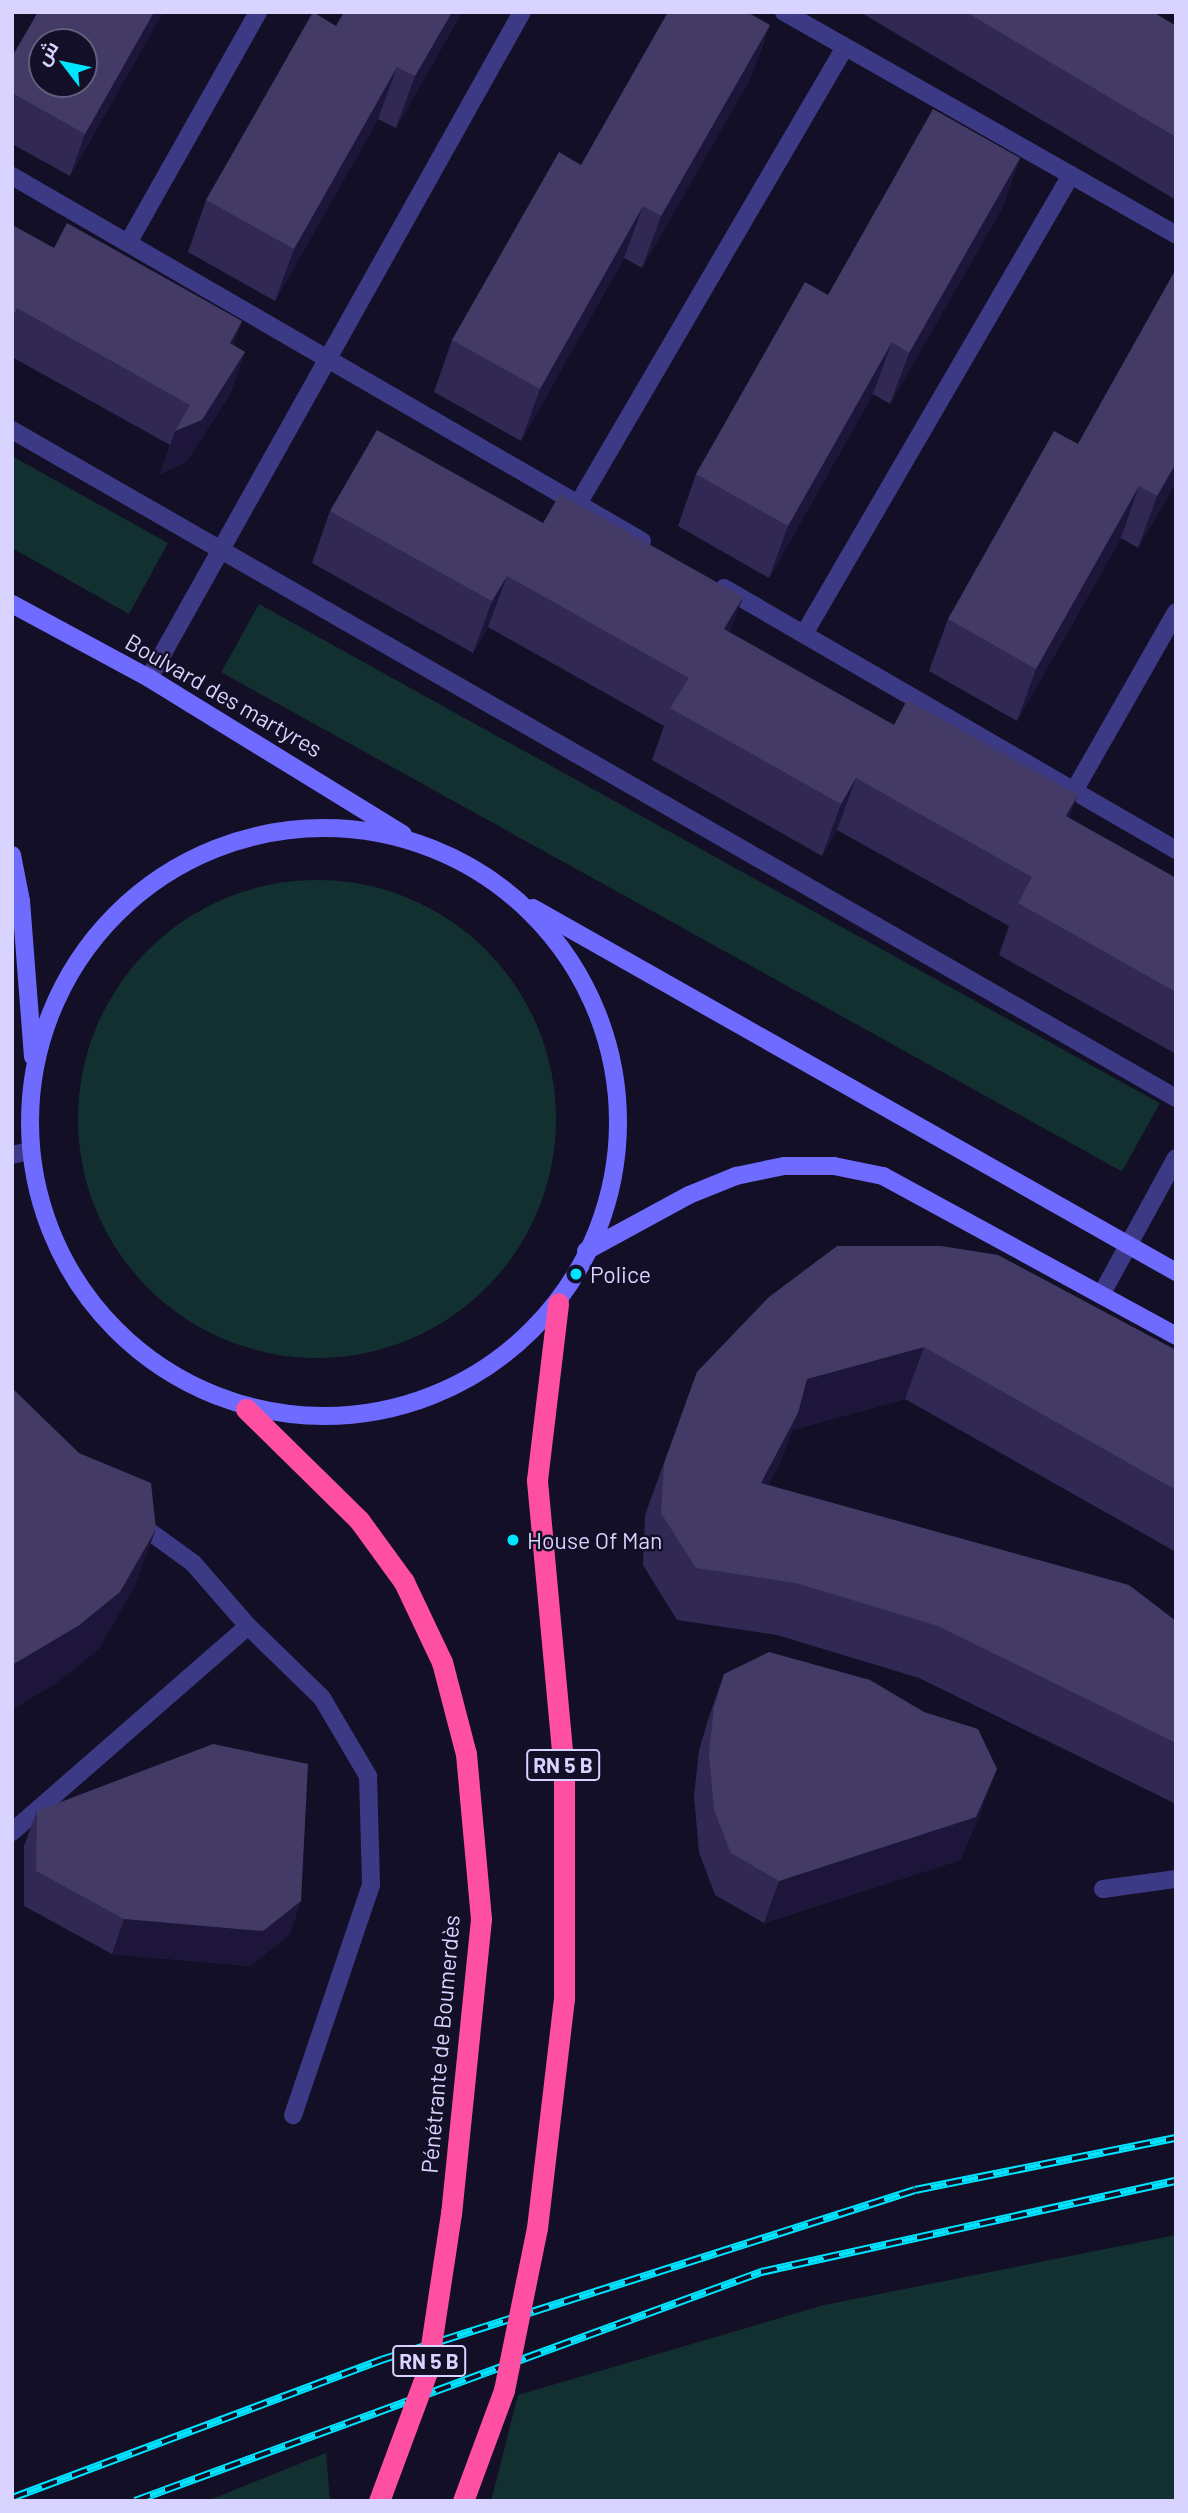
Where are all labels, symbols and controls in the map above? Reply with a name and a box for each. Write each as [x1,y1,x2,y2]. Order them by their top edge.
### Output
north arrow [28,28,98,98]
text: ش [30,36,63,69]
street label: Boulvard des martyres [121,627,327,763]
place label: Police [590,1260,651,1288]
marker: Police [568,1266,584,1282]
place label: House Of Man [527,1526,663,1554]
marker: House Of Man [505,1532,521,1548]
road number: RN 5 B [524,1748,602,1782]
street label: Pénétrante de Boumerdès [415,1914,465,2174]
road number: RN 5 B [390,2344,467,2378]

